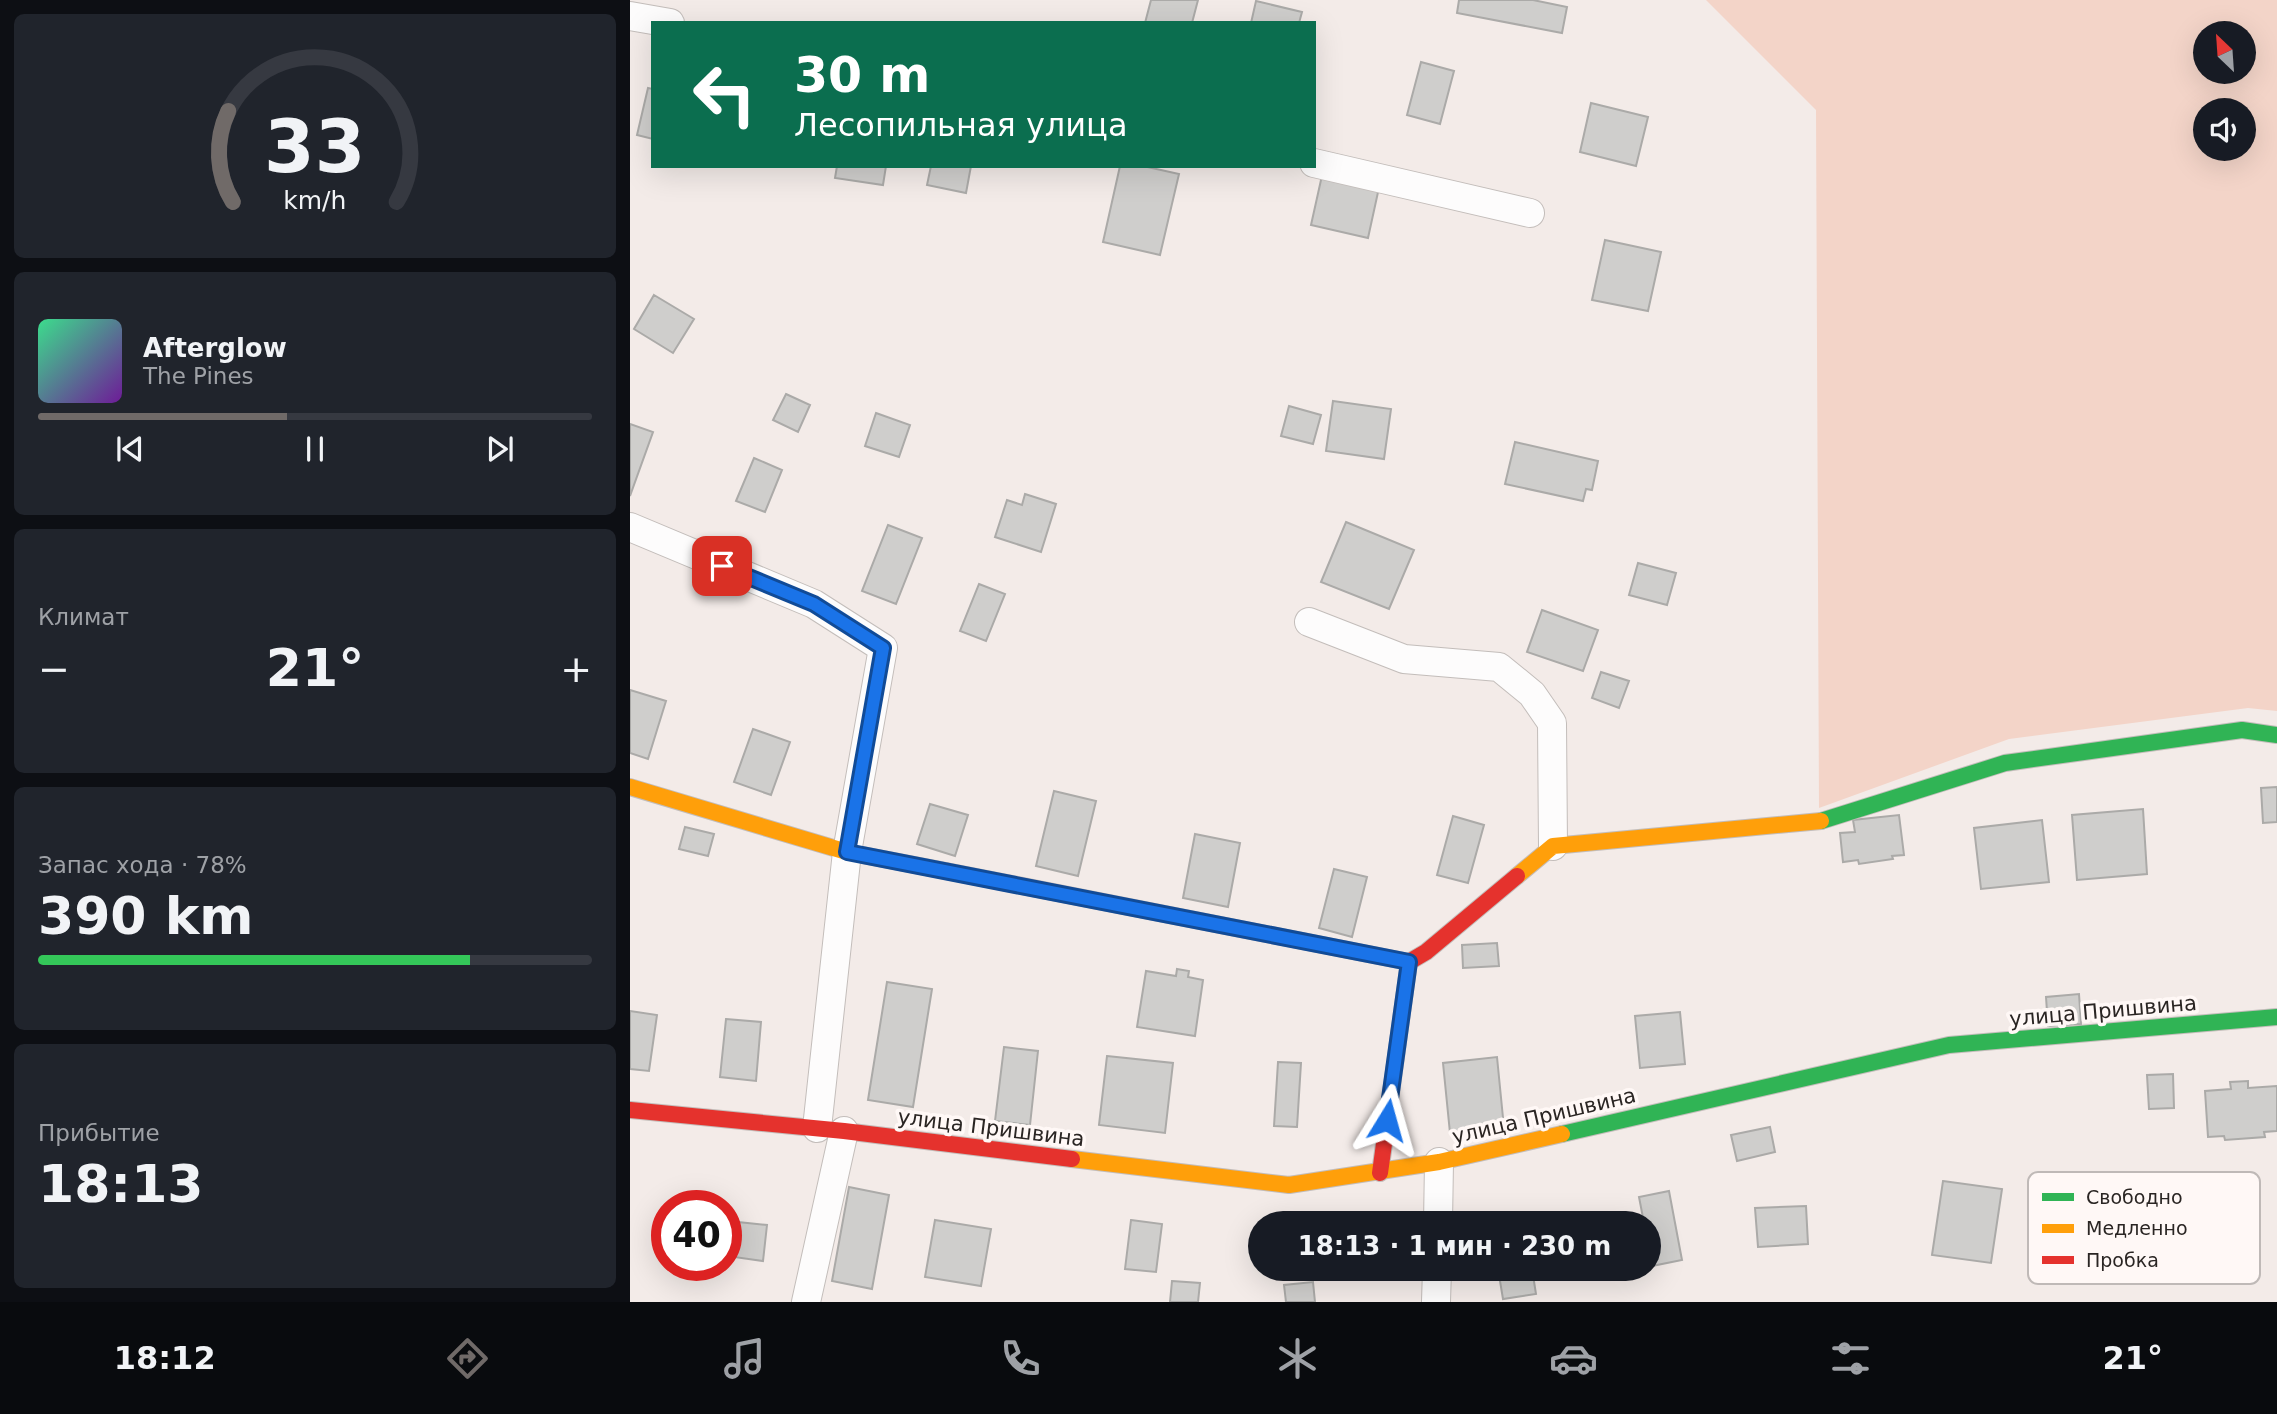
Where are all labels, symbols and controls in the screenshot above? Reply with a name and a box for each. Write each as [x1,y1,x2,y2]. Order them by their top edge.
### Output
north arrow [2193,21,2256,84]
map controls [2193,21,2256,161]
text: 30 m [794,47,930,104]
icon: left [679,49,770,140]
button: sound [2193,98,2256,161]
text: 33 [264,104,366,189]
text: Лесопильная улица [794,106,1127,144]
text: km/h [283,186,347,215]
text: Afterglow [143,333,287,363]
text: The Pines [143,363,254,389]
icon: previous [111,430,149,468]
icon: pause [296,430,334,468]
icon: next [481,430,519,468]
pin [692,536,752,596]
icon: arrive [703,547,741,585]
text: Климат [38,604,129,630]
text: 21° [266,638,364,698]
text: − [38,647,70,691]
text: + [560,647,592,691]
text: Запас хода · 78% [38,852,247,878]
text: 390 km [38,886,253,946]
street label: улица Пришвина [2008,991,2198,1031]
position arrow [1350,1083,1424,1157]
street label: улица Пришвина [1450,1083,1638,1149]
street label: улица Пришвина [896,1105,1086,1151]
text: Прибытие [38,1120,160,1146]
text: 18:13 [38,1154,204,1214]
legend [2028,1172,2260,1284]
text: Свободно [2086,1186,2183,1208]
speed limit sign: 40 [651,1190,742,1281]
text: Медленно [2086,1217,2188,1239]
text: 18:13 · 1 мин · 230 m [1298,1231,1611,1261]
text: Пробка [2086,1249,2159,1271]
icon: directions [443,1334,492,1383]
icon: music [720,1334,769,1383]
icon: phone [996,1334,1045,1383]
icon: climate [1273,1334,1322,1383]
icon: car [1549,1334,1598,1383]
icon: filters [1826,1334,1875,1383]
text: 18:12 [114,1339,216,1377]
text: 21° [2103,1339,2163,1377]

